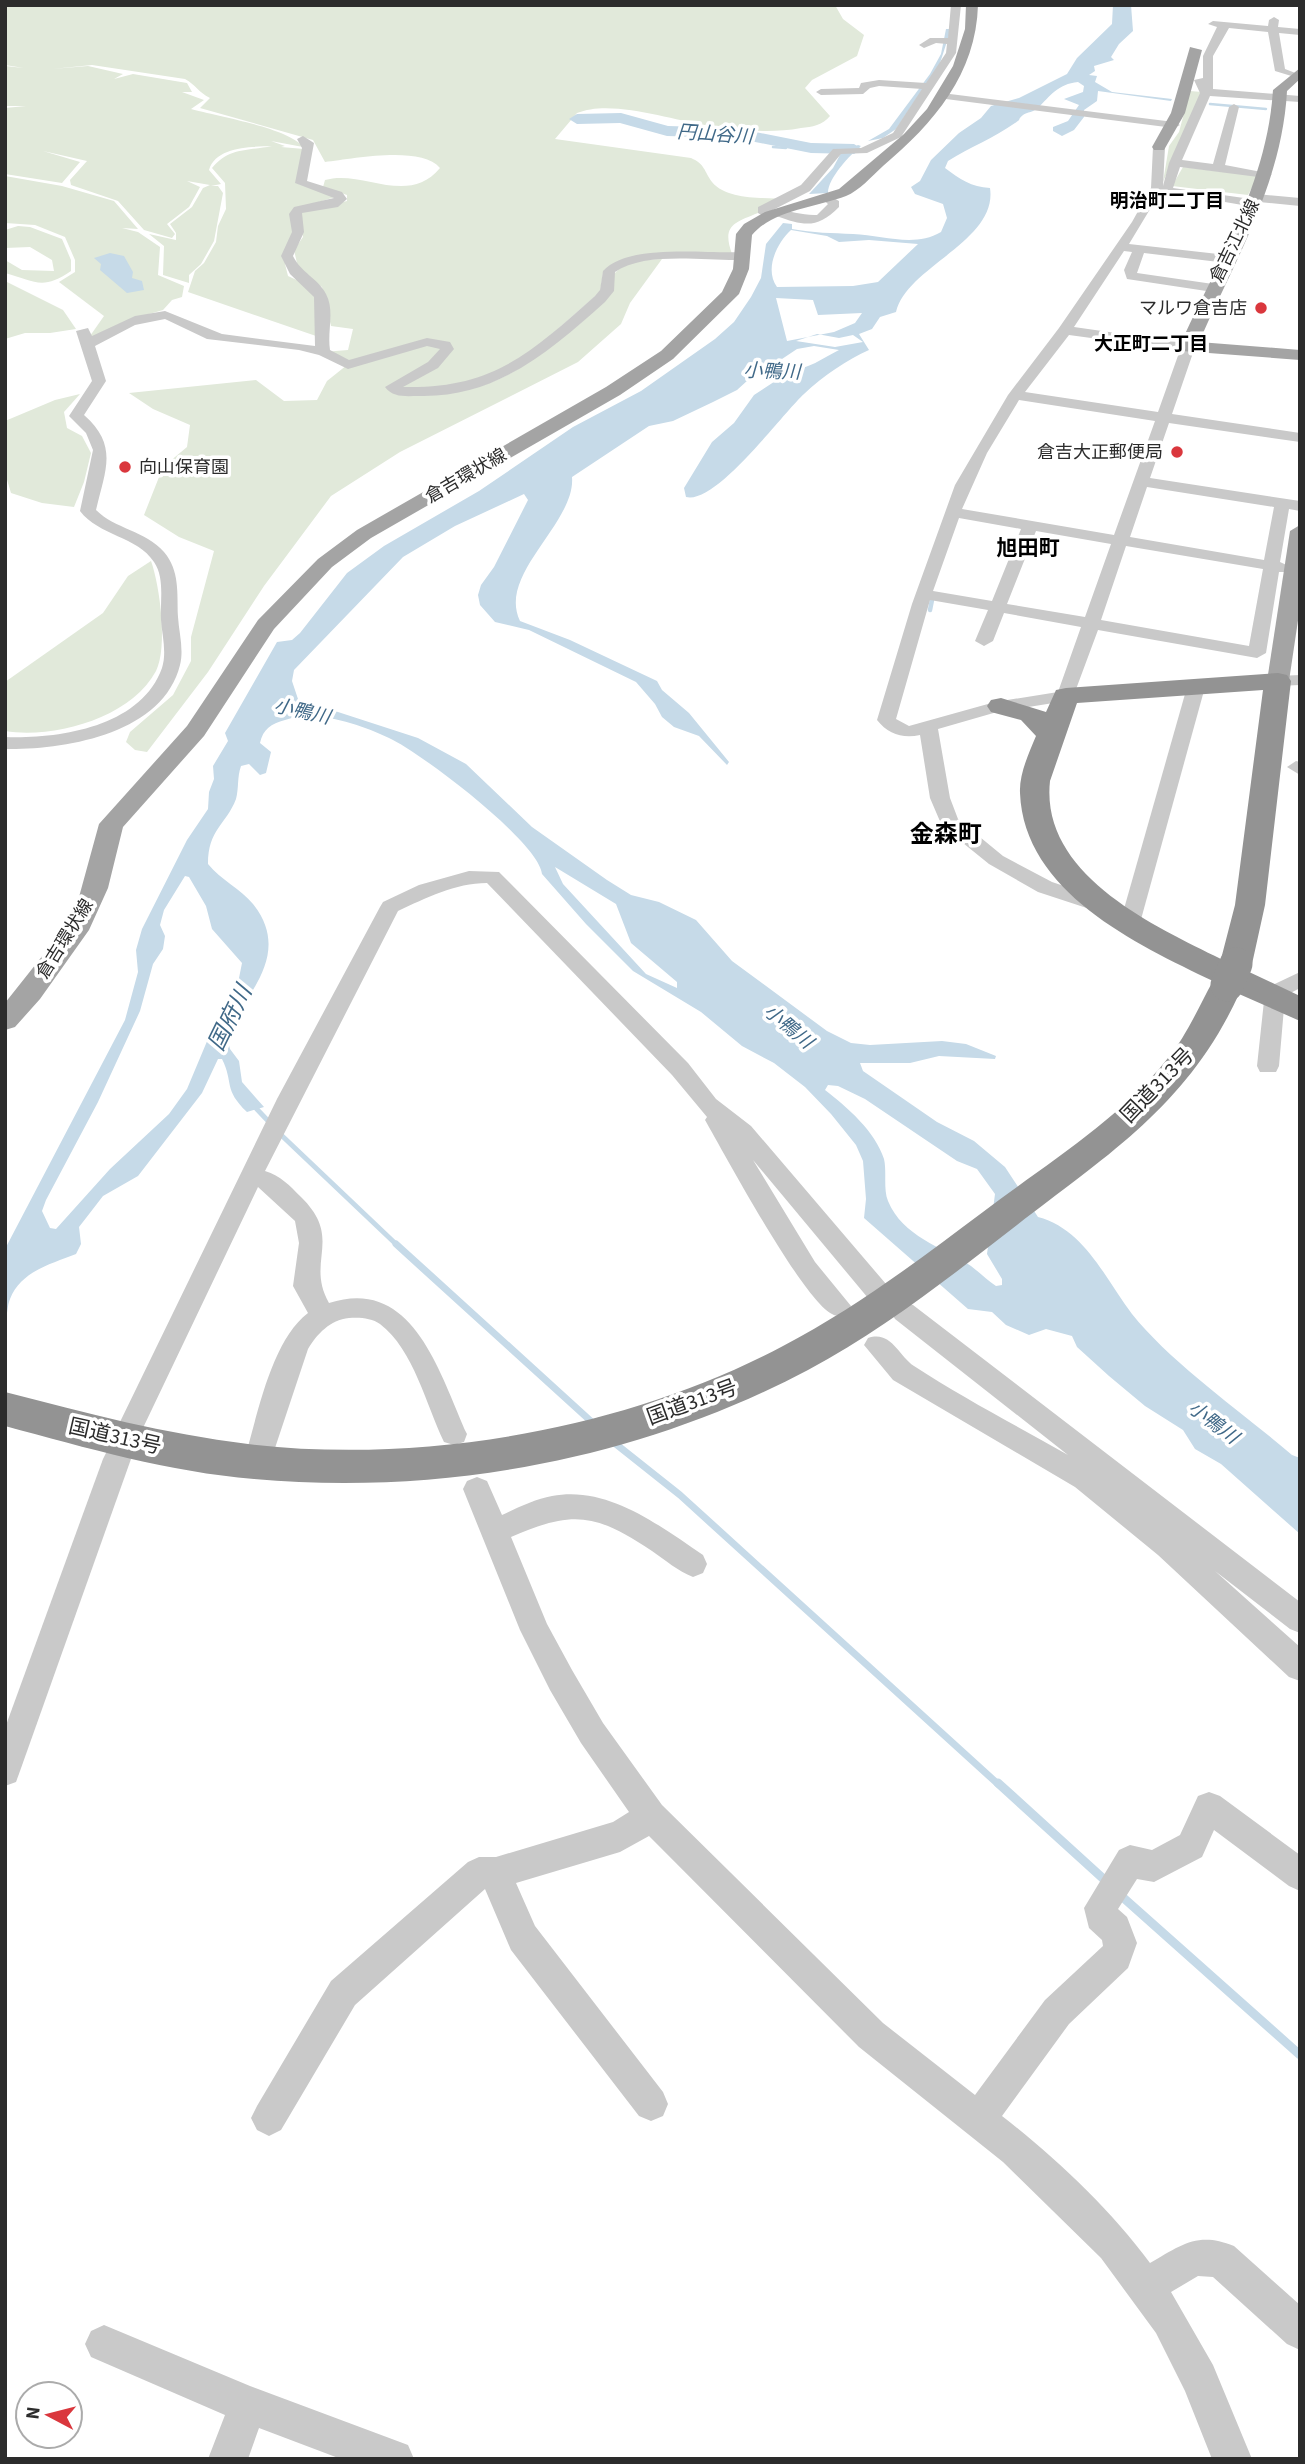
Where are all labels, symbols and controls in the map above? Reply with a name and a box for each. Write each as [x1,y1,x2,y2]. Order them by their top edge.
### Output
water label: 円山谷川 [676,119,756,151]
district label: 明治町二丁目 [1110,188,1224,215]
street label: 倉吉江北線 [1204,195,1266,287]
place label: マルワ倉吉店 [1139,296,1247,321]
marker: マルワ倉吉店 [1253,300,1269,316]
district label: 大正町二丁目 [1094,331,1208,358]
water label: 小鴨川 [743,358,803,387]
place label: 倉吉大正郵便局 [1037,440,1163,465]
street label: 倉吉環状線 [421,443,511,509]
marker: 倉吉大正郵便局 [1169,444,1185,460]
place label: 向山保育園 [139,455,229,480]
marker: 向山保育園 [117,459,133,475]
district label: 旭田町 [997,533,1060,563]
water label: 小鴨川 [271,692,335,732]
district label: 金森町 [910,817,982,852]
street label: 倉吉環状線 [31,894,99,984]
water label: 国府川 [200,977,261,1056]
water label: 小鴨川 [757,998,820,1057]
street label: 国道313号 [1113,1041,1201,1129]
street label: 国道313号 [643,1372,741,1432]
water label: 小鴨川 [1182,1395,1245,1452]
street label: 国道313号 [66,1411,164,1461]
north arrow [14,2380,84,2450]
text: N [19,2405,48,2421]

